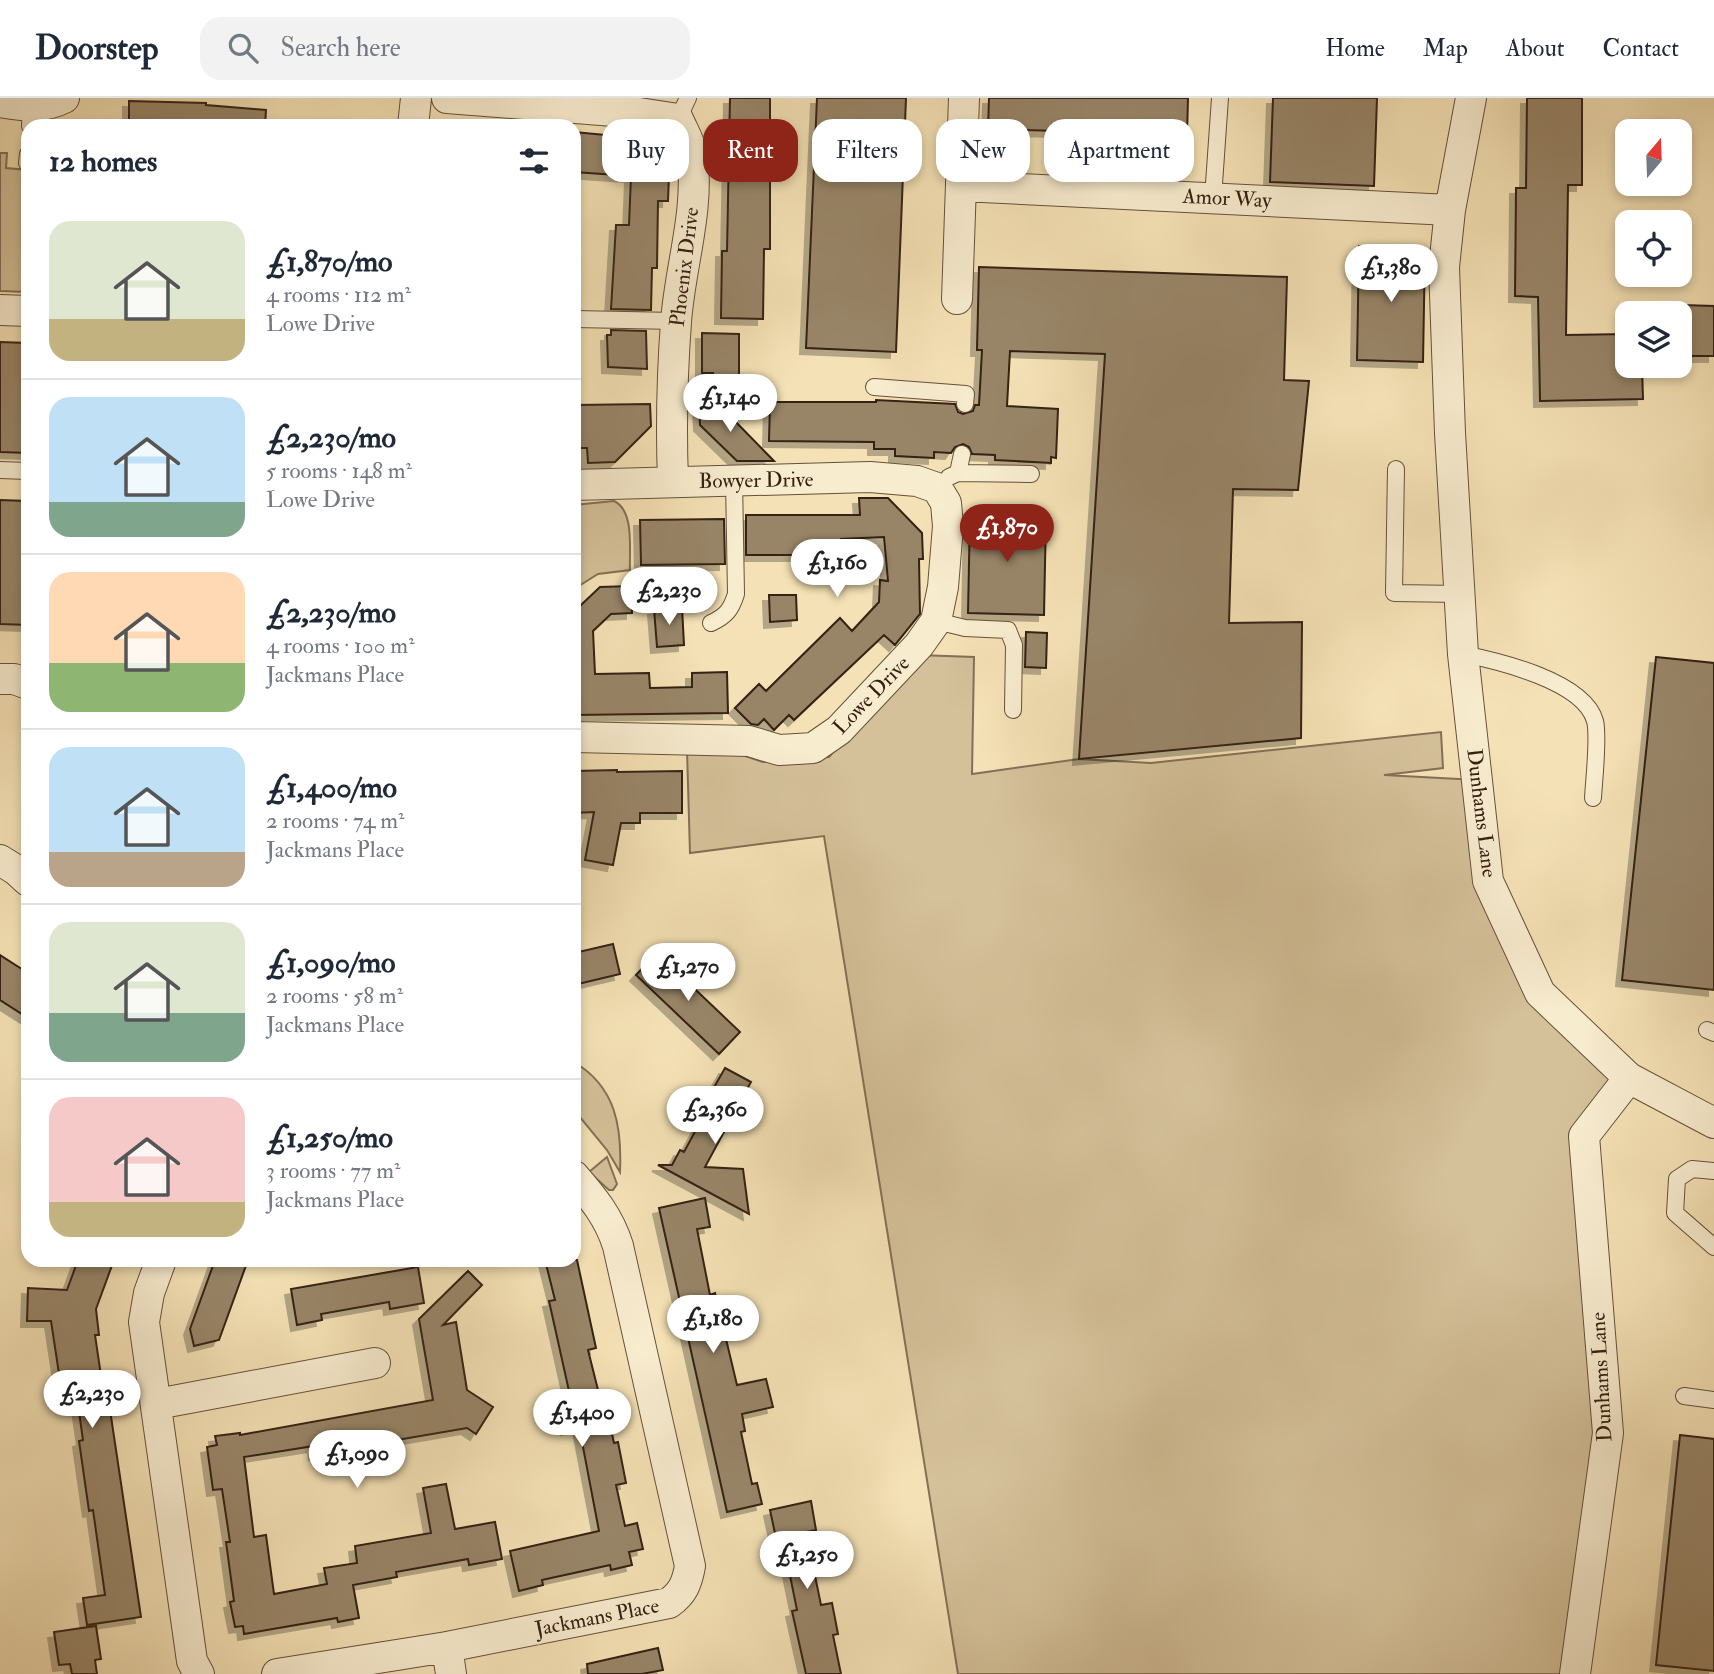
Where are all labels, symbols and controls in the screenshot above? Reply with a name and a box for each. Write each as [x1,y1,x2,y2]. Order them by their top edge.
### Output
search box [200,17,690,80]
text: Doorstep [35,28,158,69]
icon: search [224,29,262,67]
text: Search here [280,32,401,64]
text: Home [1325,33,1385,64]
text: Map [1423,33,1468,64]
text: About [1506,33,1565,64]
text: Contact [1603,33,1679,64]
chip: Buy [602,119,689,182]
chip: Rent [703,119,798,182]
chip: Filters [812,119,922,182]
chip: New [936,119,1030,182]
chip: Apartment [1044,119,1194,182]
north arrow [1615,119,1692,196]
map controls [1615,119,1692,378]
icon: filters [515,142,553,180]
text: 12 homes [49,143,157,180]
street label: Amor Way [1181,183,1273,214]
street label: Phoenix Drive [664,205,705,328]
button: locate [1615,210,1692,287]
text: £1,870/mo [266,243,393,280]
pin: £1,380 [1334,244,1448,304]
icon: home [105,249,189,333]
text: £1,380 [1361,252,1421,281]
text: 4 rooms · 112 m² [266,280,411,309]
button: layers [1615,301,1692,378]
text: Lowe Drive [266,309,375,338]
pin: £1,140 [673,374,787,434]
text: £1,140 [699,382,761,411]
text: £2,230/mo [266,419,396,456]
icon: home [105,425,189,509]
text: 5 rooms · 148 m² [266,456,412,485]
street label: Bowyer Drive [698,466,814,495]
text: Lowe Drive [266,485,375,514]
pin: £1,870 [950,504,1064,564]
text: £1,870 [976,512,1038,541]
pin: £1,160 [780,540,894,599]
text: £1,160 [807,547,867,576]
pin: £2,230 [612,568,726,627]
text: £2,230 [637,575,701,604]
text: £2,230/mo [266,594,396,631]
icon: home [105,600,189,684]
text: 4 rooms · 100 m² [266,631,415,660]
street label: Lowe Drive [827,650,916,740]
text: Jackmans Place [266,660,404,689]
street label: Dunhams Lane [1460,747,1503,879]
text: £1,400/mo [266,769,397,806]
icon: home [105,775,189,859]
text: 2 rooms · 74 m² [266,806,405,835]
text: Jackmans Place [266,835,404,864]
text: £1,090/mo [266,944,396,981]
pin: £1,270 [631,944,745,1003]
icon: home [105,950,189,1034]
text: £1,270 [656,951,720,980]
text: 2 rooms · 58 m² [266,981,403,1010]
text: Jackmans Place [266,1010,404,1039]
pin: £2,360 [658,1086,772,1146]
text: £2,360 [683,1094,747,1123]
text: £1,250/mo [266,1119,393,1156]
icon: home [105,1125,189,1209]
text: 3 rooms · 77 m² [266,1156,401,1185]
text: Jackmans Place [266,1185,404,1214]
pin: £1,180 [656,1296,770,1355]
text: £1,180 [683,1303,743,1332]
street label: Dunhams Lane [1585,1311,1618,1443]
pin: £2,230 [35,1370,149,1430]
text: £2,230 [60,1378,124,1407]
pin: £1,400 [525,1390,639,1449]
text: £1,400 [549,1397,615,1426]
pin: £1,090 [300,1430,414,1490]
text: £1,090 [325,1438,389,1467]
pin: £1,250 [750,1532,864,1591]
text: £1,250 [776,1539,838,1568]
street label: Jackmans Place [532,1592,662,1643]

